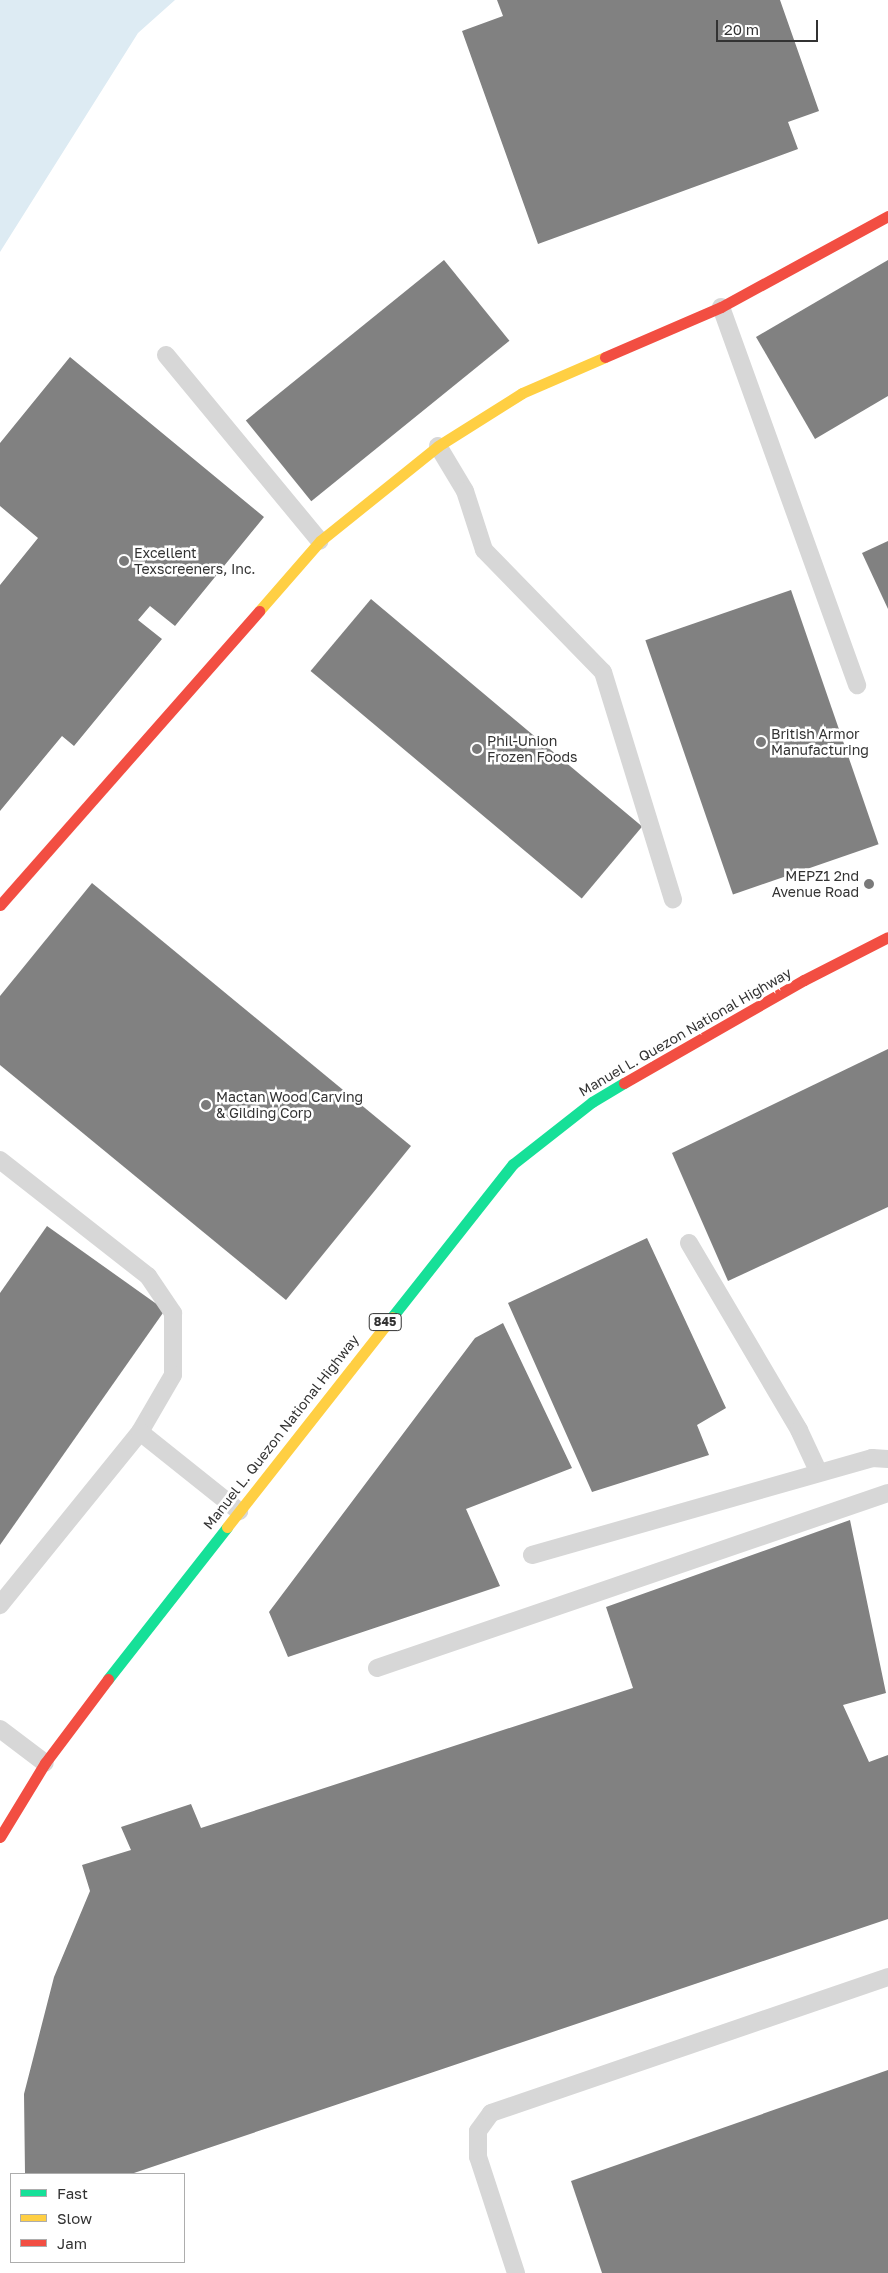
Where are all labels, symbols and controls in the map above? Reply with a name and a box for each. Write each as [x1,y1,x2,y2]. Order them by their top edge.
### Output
scale bar [718,10,820,42]
text: 20 m [724,20,759,38]
place label: Excellent Texscreeners, Inc. [134,545,255,578]
marker: Excellent Texscreeners, Inc. [118,555,130,567]
place label: British Armor Manufacturing [771,726,869,759]
place label: Phil-Union Frozen Foods [487,733,577,766]
marker: British Armor Manufacturing [755,736,767,748]
marker: Phil-Union Frozen Foods [471,743,483,755]
place label: MEPZ1 2nd Avenue Road [772,868,859,900]
marker: MEPZ1 2nd Avenue Road [863,878,875,890]
street label: Manuel L. Quezon National Highway [576,964,794,1100]
place label: Mactan Wood Carving & Gilding Corp [216,1089,363,1122]
marker: Mactan Wood Carving & Gilding Corp [200,1099,212,1111]
road number: 845 [369,1312,401,1331]
street label: Manuel L. Quezon National Highway [200,1331,362,1533]
legend [10,2173,185,2263]
text: Fast [57,2184,88,2202]
text: Slow [57,2209,92,2227]
text: Jam [57,2234,87,2252]

